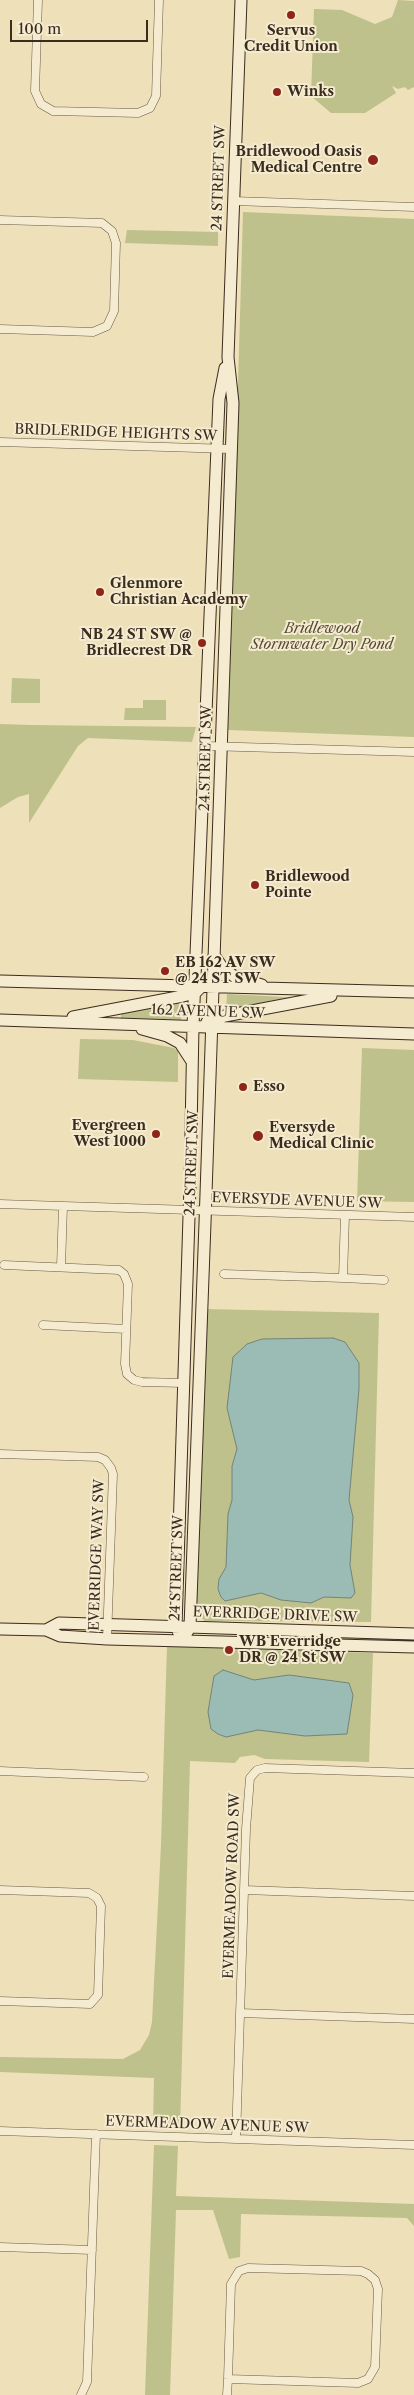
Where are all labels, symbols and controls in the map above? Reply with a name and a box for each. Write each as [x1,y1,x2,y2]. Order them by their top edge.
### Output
marker: Servus Credit Union [285,9,297,21]
scale bar [12,10,150,42]
text: 100 m [18,19,61,38]
place label: Servus Credit Union [244,23,338,56]
place label: Winks [287,84,334,100]
marker: Winks [271,86,283,98]
street label: 24 STREET SW [209,125,229,231]
place label: Bridlewood Oasis Medical Centre [236,144,362,176]
marker: Bridlewood Oasis Medical Centre [366,153,380,167]
street label: BRIDLERIDGE HEIGHTS SW [14,421,218,445]
place label: Glenmore Christian Academy [110,576,247,608]
marker: Glenmore Christian Academy [94,586,106,598]
park label: Bridlewood Stormwater Dry Pond [251,621,393,654]
place label: NB 24 ST SW @ Bridlecrest DR [81,627,192,660]
marker: NB 24 ST SW @ Bridlecrest DR [196,637,208,649]
street label: 24 STREET SW [197,705,215,811]
place label: Bridlewood Pointe [265,869,350,902]
marker: Bridlewood Pointe [249,879,261,891]
place label: EB 162 AV SW @ 24 ST SW [175,955,275,988]
marker: EB 162 AV SW @ 24 ST SW [159,965,171,977]
street label: 162 AVENUE SW [151,1002,265,1022]
place label: Esso [253,1079,285,1095]
marker: Esso [237,1081,249,1093]
street label: 24 STREET SW [182,1110,202,1216]
place label: Evergreen West 1000 [71,1118,146,1150]
place label: Eversyde Medical Clinic [269,1120,374,1152]
marker: Evergreen West 1000 [150,1128,162,1140]
marker: Eversyde Medical Clinic [251,1129,265,1143]
street label: EVERSYDE AVENUE SW [211,1190,383,1212]
street label: EVERRIDGE WAY SW [86,1479,108,1631]
street label: 24 STREET SW [167,1515,187,1621]
street label: EVERRIDGE DRIVE SW [192,1604,358,1626]
place label: WB Everridge DR @ 24 St SW [239,1634,345,1666]
marker: WB Everridge DR @ 24 St SW [223,1644,235,1656]
street label: EVERMEADOW ROAD SW [220,1793,244,1979]
street label: EVERMEADOW AVENUE SW [105,2113,309,2137]

